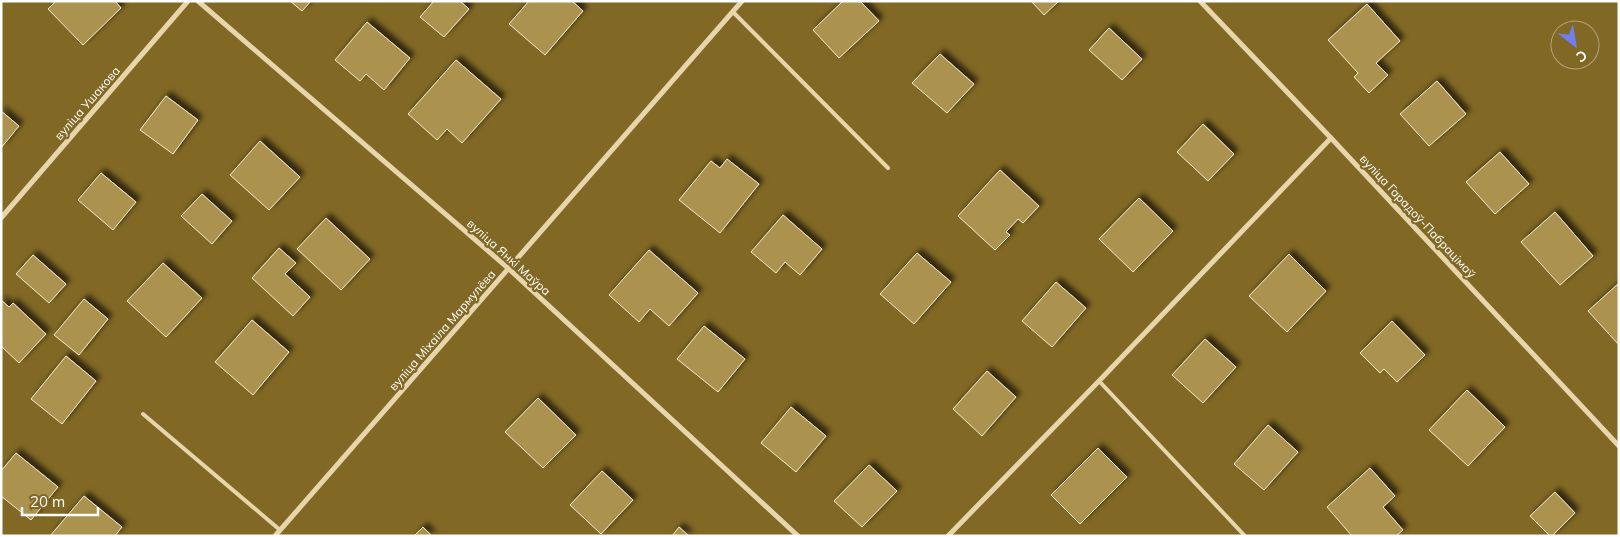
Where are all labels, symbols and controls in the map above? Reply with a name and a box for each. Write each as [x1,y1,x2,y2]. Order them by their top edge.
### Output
north arrow [1550,20,1600,70]
text: С [1573,46,1590,66]
street label: вуліца Ушакова [51,63,123,143]
street label: вуліца Гарадоў-Пабрацімаў [1357,151,1480,281]
street label: вуліца Янкі Маўра [464,215,554,299]
street label: вуліца Міхаіла Мармулёва [385,267,499,393]
scale bar [22,484,99,516]
text: 20 m [30,492,65,511]

